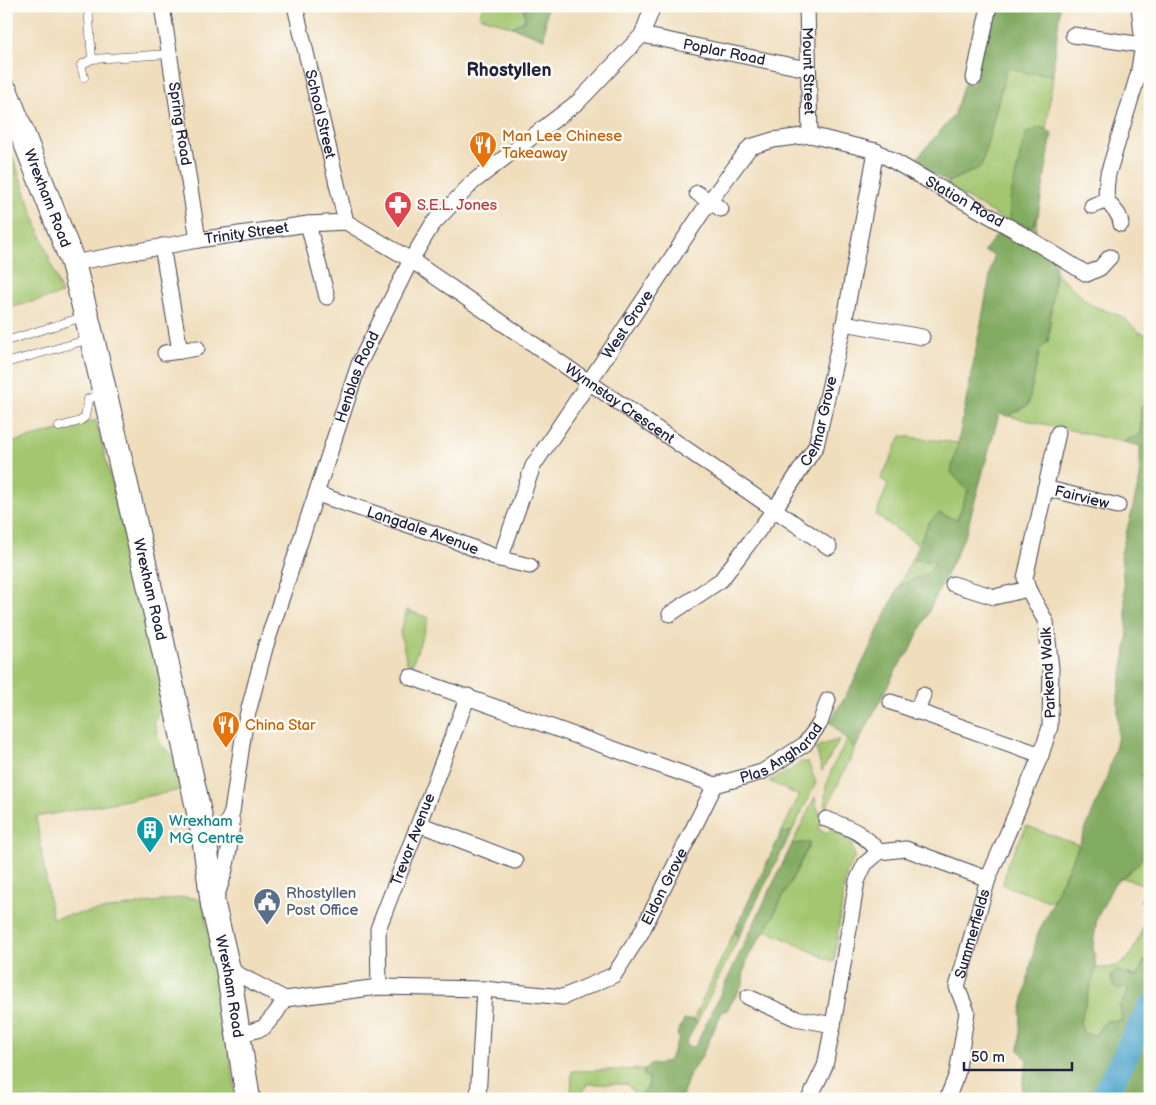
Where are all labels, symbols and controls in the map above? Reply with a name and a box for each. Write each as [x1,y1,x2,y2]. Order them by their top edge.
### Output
street label: Mount Street [797,27,819,115]
street label: Poplar Road [681,35,767,70]
district label: Rhostyllen [467,60,551,81]
street label: School Street [300,68,340,161]
street label: Spring Road [164,81,195,167]
place label: Man Lee Chinese Takeaway [502,127,622,163]
restaurant icon: Man Lee Chinese Takeaway [468,130,498,169]
street label: Wrexham Road [19,146,75,250]
street label: Station Road [922,172,1007,232]
pharmacy icon: S.E.L. Jones [383,190,413,229]
place label: S.E.L. Jones [417,196,498,215]
street label: Trinity Street [203,218,290,249]
street label: West Grove [598,287,658,363]
street label: Henblas Road [331,328,384,425]
street label: Wynnstay Crescent [561,359,679,448]
street label: Celmar Grove [796,374,842,470]
street label: Fairview [1052,482,1111,513]
street label: Langdale Avenue [364,503,482,560]
street label: Wrexham Road [129,537,171,642]
street label: Parkend Walk [1037,626,1060,719]
restaurant icon: China Star [211,710,241,749]
place label: China Star [245,716,316,735]
street label: Plas Angharad [738,719,827,788]
street label: Trevor Avenue [387,791,440,889]
place label: Wrexham MG Centre [169,812,244,848]
building icon: Wrexham MG Centre [135,815,165,854]
street label: Eldon Grove [637,845,692,928]
place label: Rhostyllen Post Office [286,884,359,920]
public building icon: Rhostyllen Post Office [252,887,282,926]
street label: Summerfields [951,887,995,981]
street label: Wrexham Road [210,933,247,1039]
scale bar [964,1040,1071,1072]
text: 50 m [971,1048,1005,1067]

